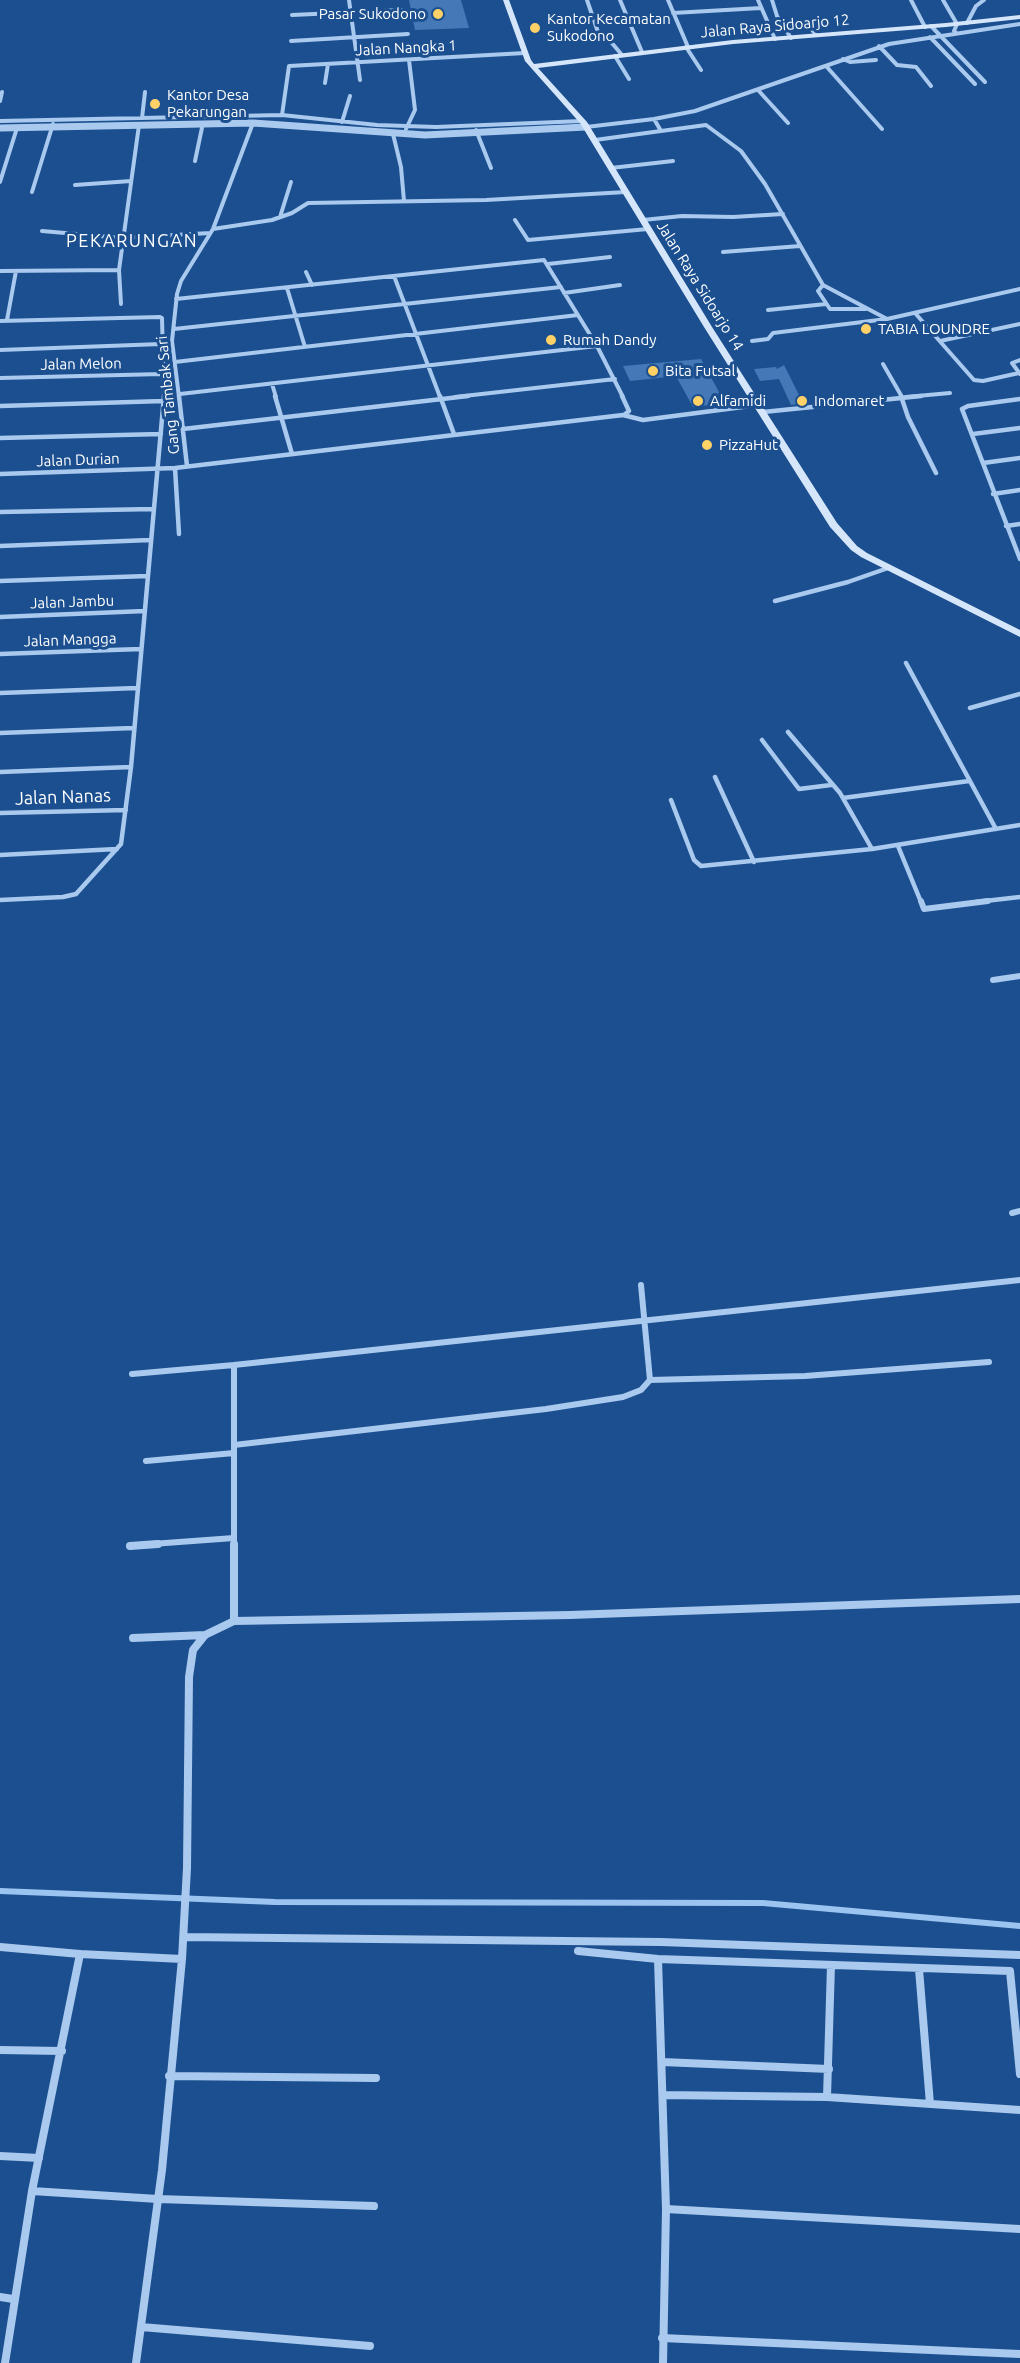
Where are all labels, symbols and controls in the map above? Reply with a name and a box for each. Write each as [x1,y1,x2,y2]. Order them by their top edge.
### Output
place label: Pasar Sukodono [319,5,426,23]
marker: Pasar Sukodono [431,7,445,21]
place label: Kantor Kecamatan Sukodono [547,10,671,45]
street label: Jalan Raya Sidoarjo 12 [700,11,850,41]
marker: Kantor Kecamatan Sukodono [528,21,542,35]
street label: Jalan Nangka 1 [355,36,457,60]
place label: Kantor Desa Pekarungan [167,86,249,121]
marker: Kantor Desa Pekarungan [148,97,162,111]
street label: Jalan Raya Sidoarjo 14 [653,218,747,354]
district label: PEKARUNGAN [66,230,198,252]
place label: TABIA LOUNDRE [878,320,990,338]
marker: TABIA LOUNDRE [859,322,873,336]
place label: Rumah Dandy [563,331,656,349]
marker: Rumah Dandy [544,333,558,347]
street label: Gang Tambak Sari [153,335,183,455]
street label: Jalan Melon [40,354,122,374]
place label: Bita Futsal [665,362,735,380]
marker: Bita Futsal [646,364,660,378]
place label: Alfamidi [710,392,766,410]
place label: Indomaret [814,392,884,410]
marker: Alfamidi [691,394,705,408]
marker: Indomaret [795,394,809,408]
place label: PizzaHut [719,436,778,454]
marker: PizzaHut [700,438,714,452]
street label: Jalan Durian [36,450,120,470]
street label: Jalan Jambu [30,592,114,612]
street label: Jalan Mangga [23,629,117,651]
street label: Jalan Nanas [15,785,111,809]

